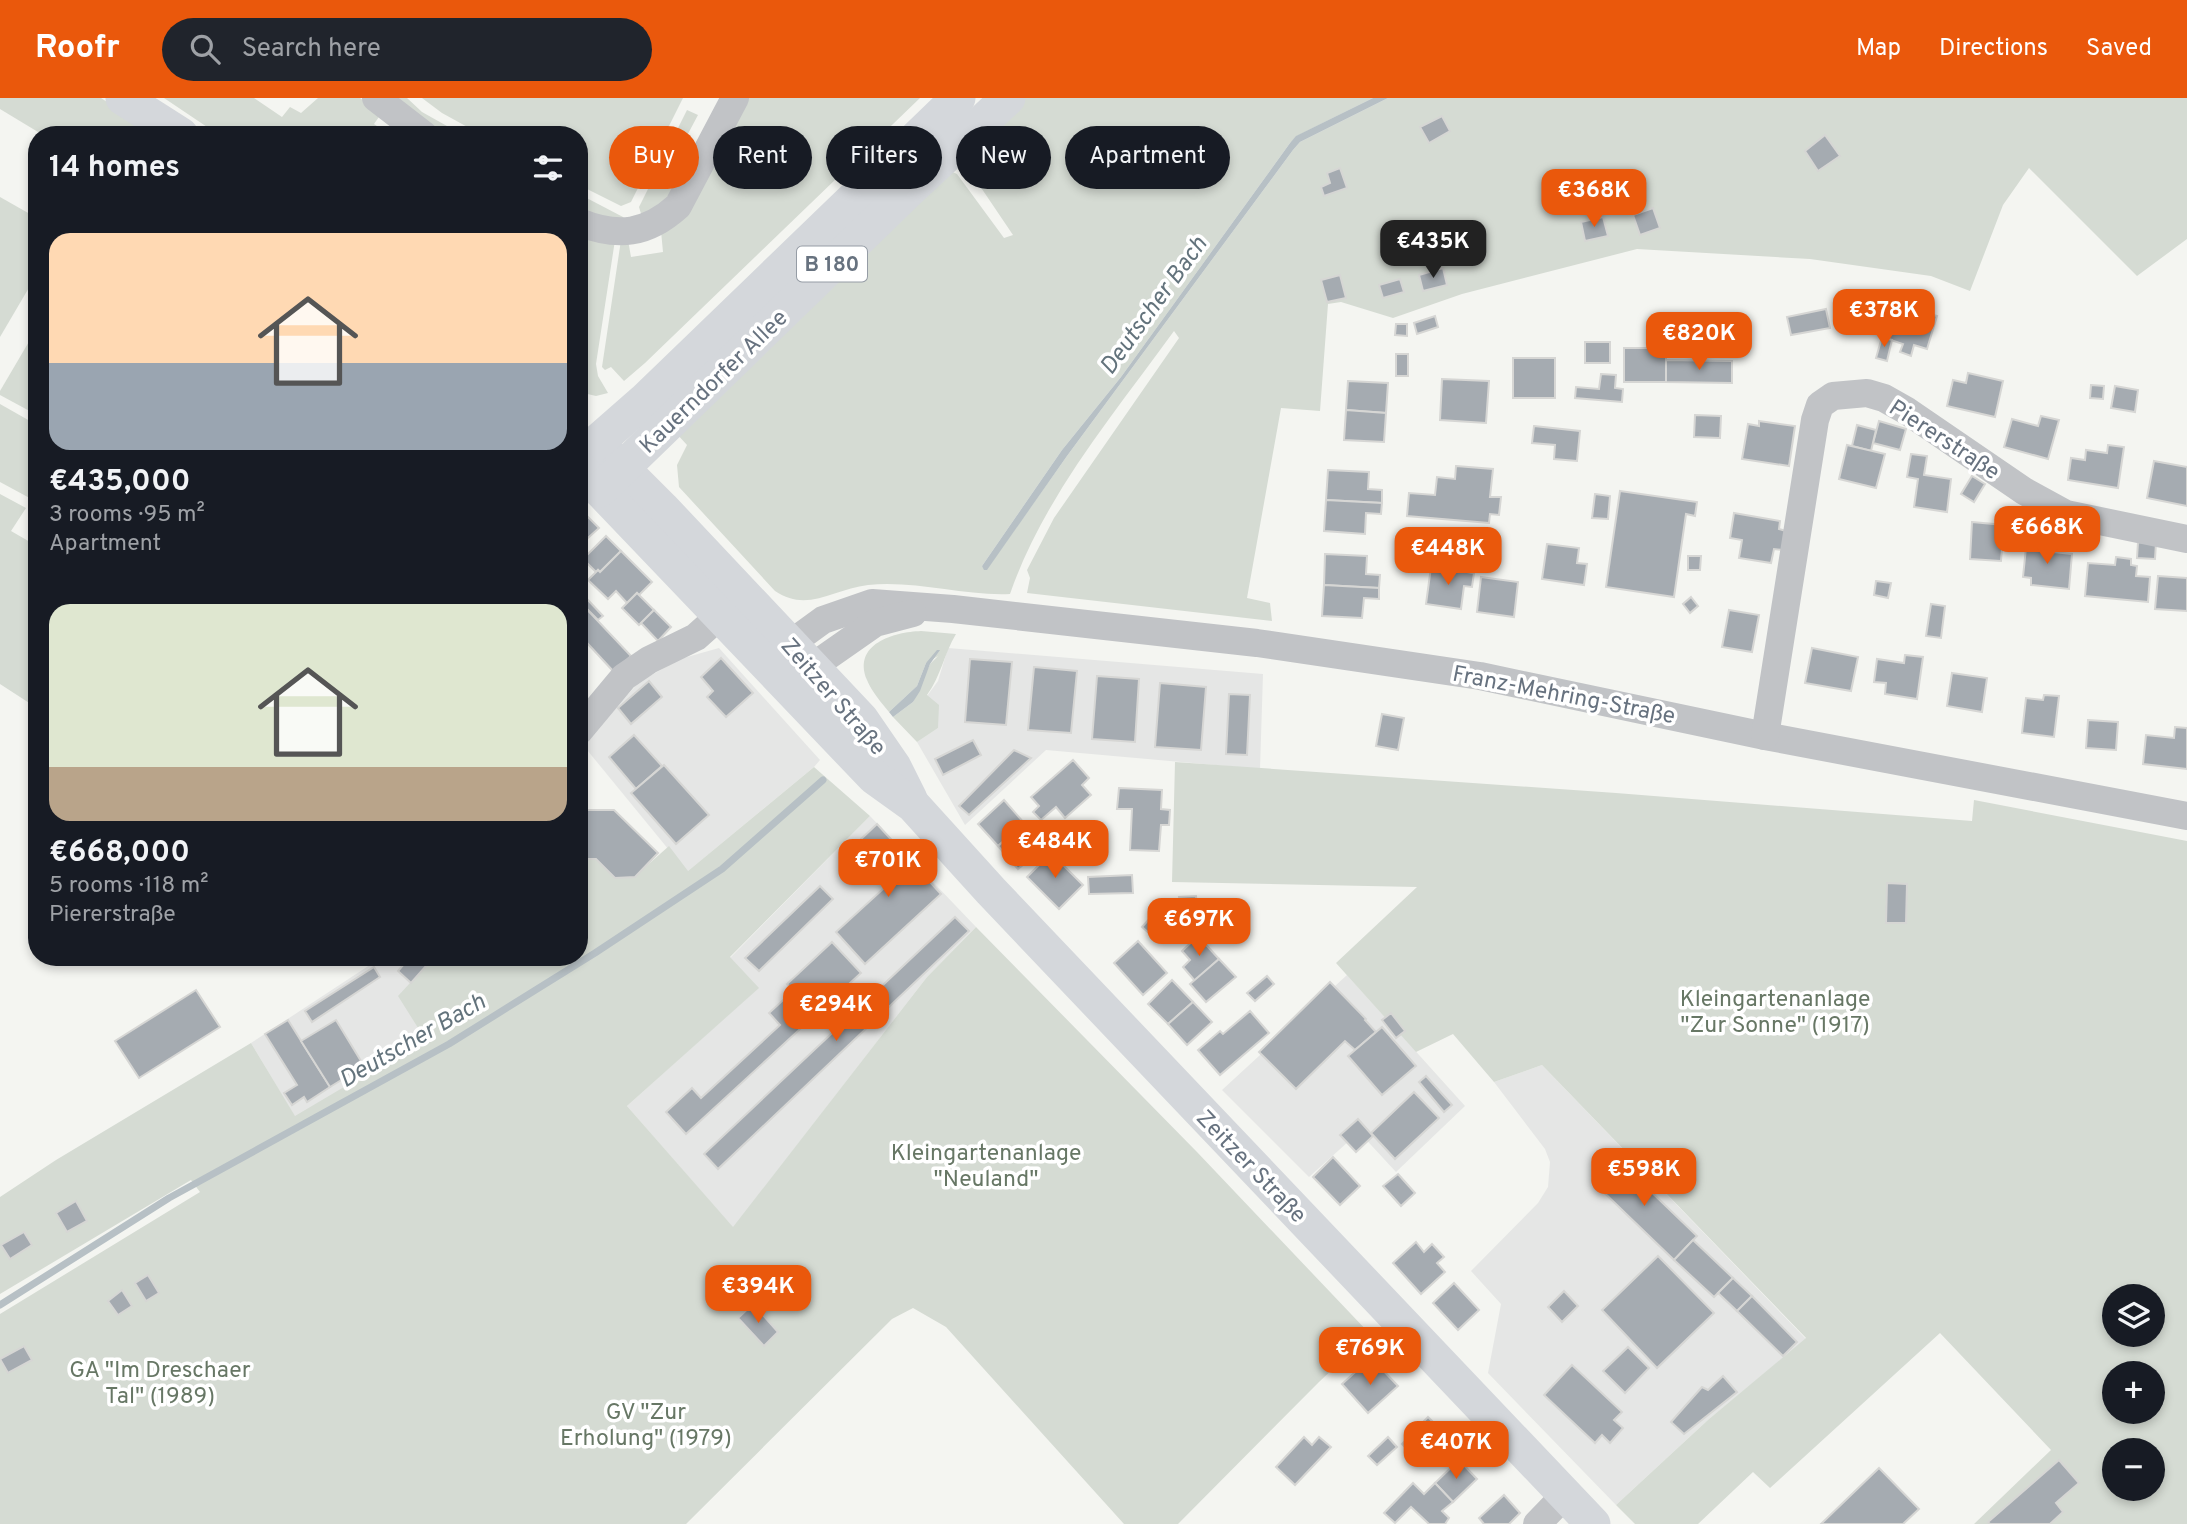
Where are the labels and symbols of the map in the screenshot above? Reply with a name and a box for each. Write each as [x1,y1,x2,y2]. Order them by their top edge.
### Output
pin: €368K [1545,170,1643,229]
pin: €435K [1384,220,1482,280]
water label: Deutscher Bach [1094,231,1215,381]
road number: B 180 [797,246,867,282]
pin: €378K [1835,289,1933,349]
street label: Kauerndorfer Allee [634,305,795,461]
pin: €820K [1650,313,1748,372]
street label: Piererstraße [1883,394,2005,488]
pin: €668K [1998,506,2096,566]
pin: €448K [1399,528,1497,587]
street label: Zeitzer Straße [773,633,891,762]
street label: Franz-Mehring-Straße [1450,661,1677,732]
pin: €484K [1006,820,1104,880]
pin: €701K [839,840,937,899]
pin: €697K [1150,898,1248,958]
pin: €294K [787,984,885,1043]
park label: Kleingartenanlage "Zur Sonne" (1917) [1680,986,1870,1041]
water label: Deutscher Bach [334,988,492,1096]
street label: Zeitzer Straße [1189,1105,1312,1231]
park label: Kleingartenanlage "Neuland" [891,1140,1081,1195]
pin: €598K [1595,1148,1693,1208]
pin: €394K [709,1266,807,1325]
pin: €769K [1321,1328,1419,1387]
park label: GA "Im Dreschaer Tal" (1989) [69,1357,251,1412]
park label: GV "Zur Erholung" (1979) [560,1399,732,1454]
pin: €407K [1407,1422,1505,1481]

